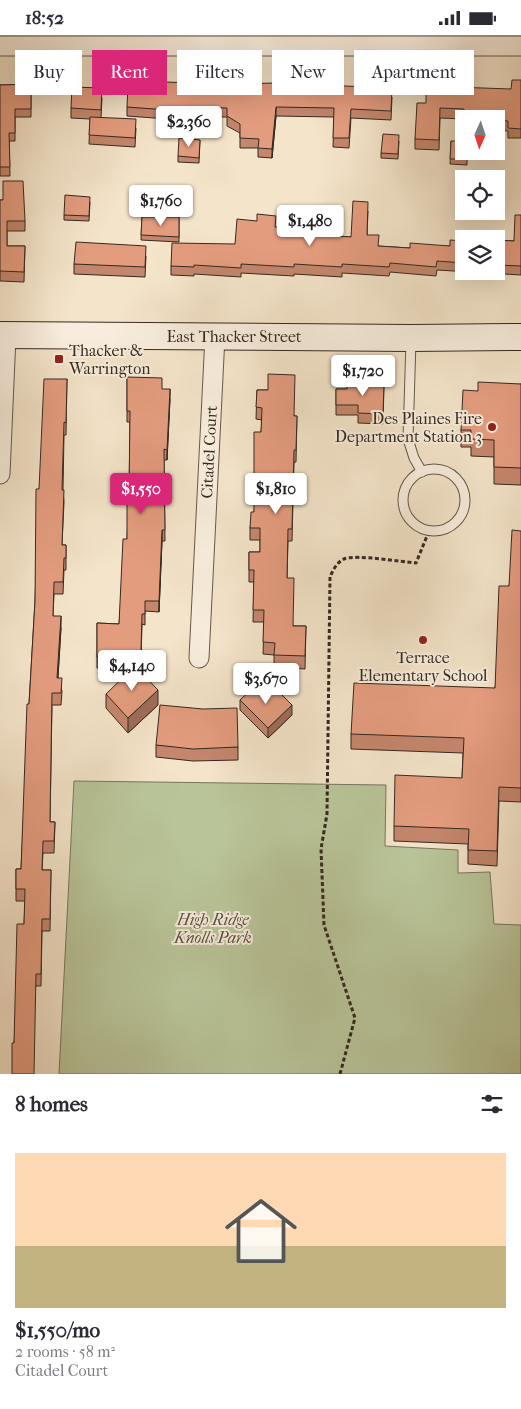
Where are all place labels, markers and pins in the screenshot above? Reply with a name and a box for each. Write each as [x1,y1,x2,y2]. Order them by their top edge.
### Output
pin: $2,360 [148,105,230,148]
pin: $1,760 [120,185,202,227]
pin: $1,480 [269,205,351,247]
place label: Thacker & Warrington [68,341,151,378]
marker: Thacker & Warrington [53,353,65,365]
pin: $1,720 [322,355,404,397]
place label: Des Plaines Fire Department Station 3 [335,409,482,446]
marker: Des Plaines Fire Department Station 3 [486,421,498,433]
pin: $1,550 [100,473,182,515]
pin: $1,810 [235,473,317,515]
marker: Terrace Elementary School [417,634,429,646]
place label: Terrace Elementary School [359,648,488,685]
pin: $4,140 [91,649,173,692]
pin: $3,670 [225,663,307,705]

